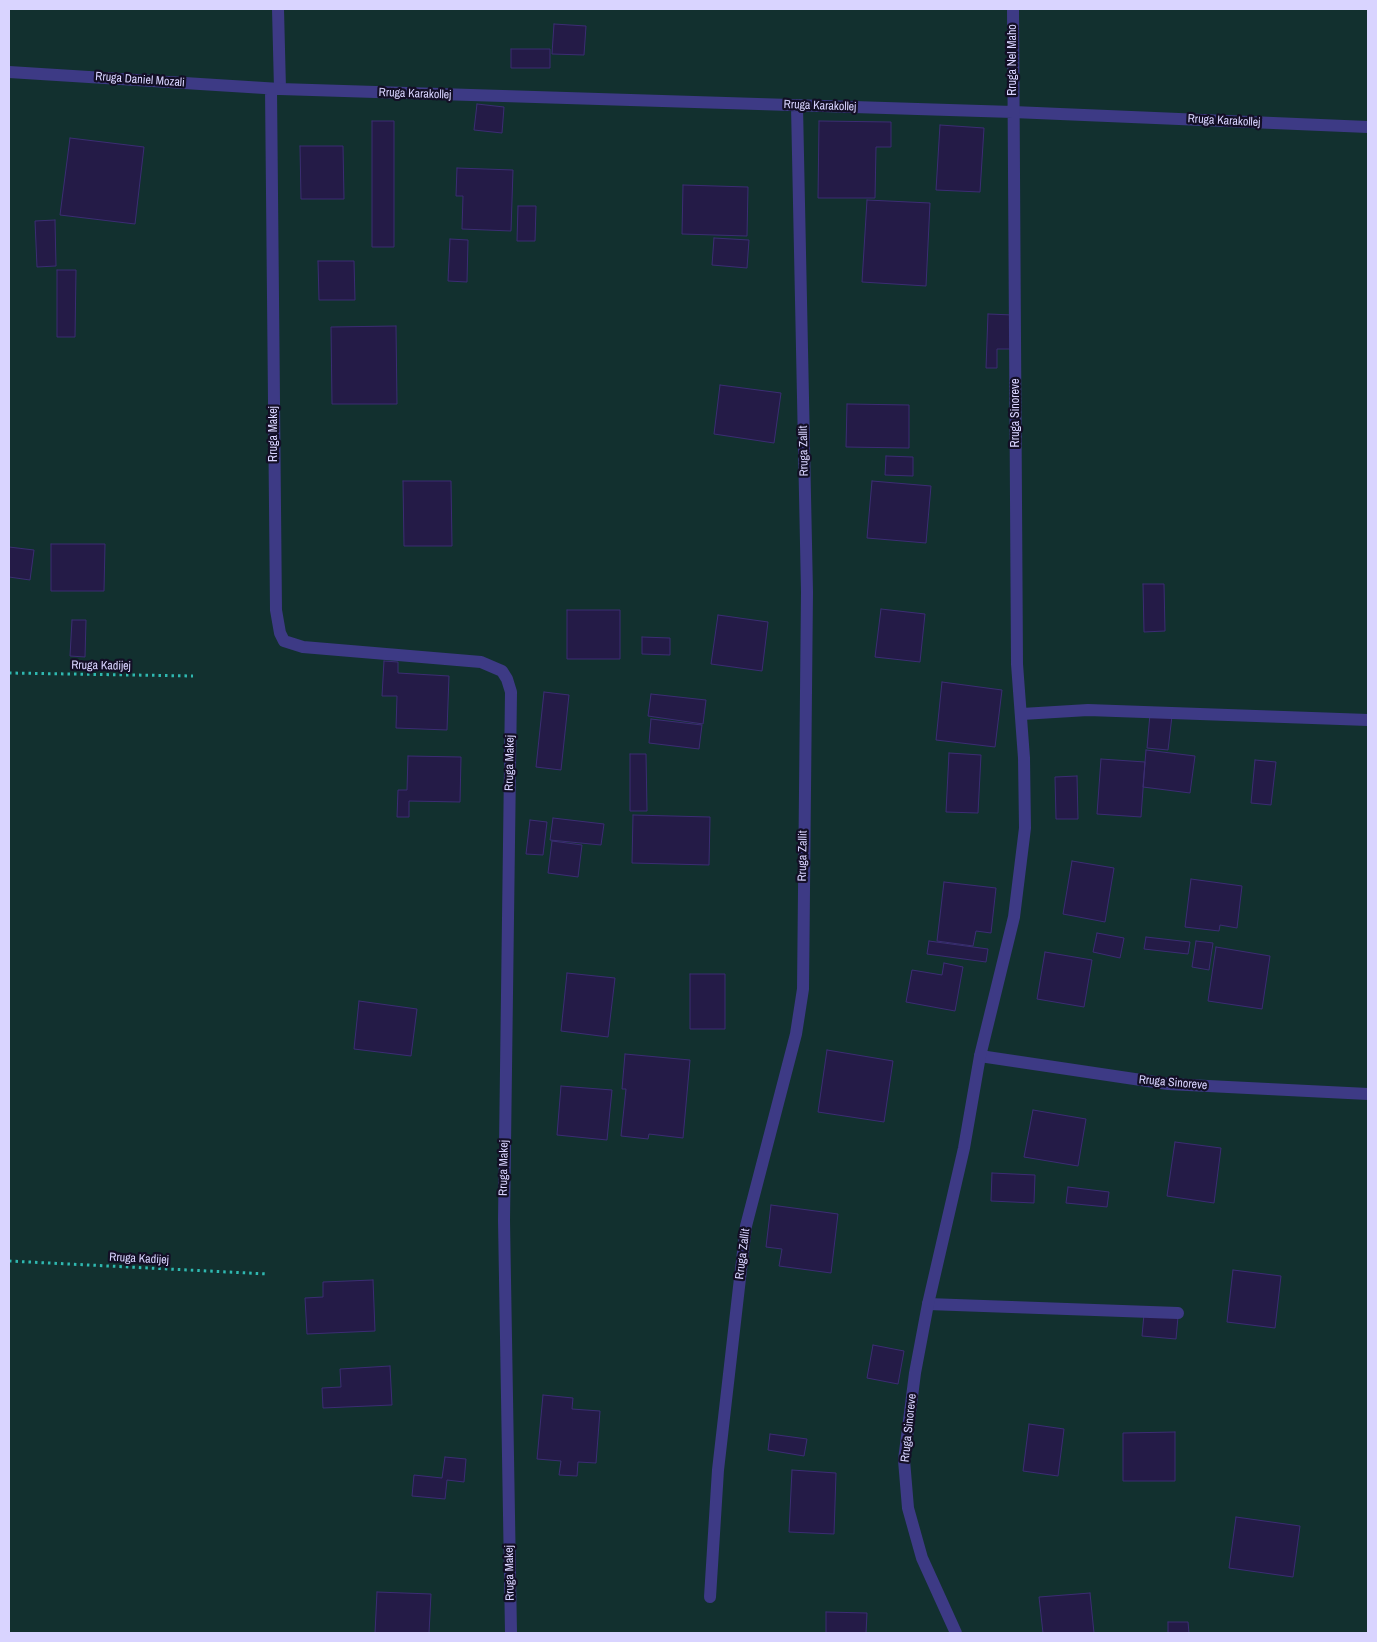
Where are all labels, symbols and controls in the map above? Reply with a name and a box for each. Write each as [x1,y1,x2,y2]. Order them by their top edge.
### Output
street label: Rruga Nel Maho [1006,24,1020,96]
street label: Rruga Daniel Mozali [95,70,185,90]
street label: Rruga Karakollej [378,86,452,102]
street label: Rruga Karakollej [783,98,857,114]
street label: Rruga Karakollej [1187,112,1261,130]
street label: Rruga Sinoreve [1009,379,1023,447]
street label: Rruga Makej [267,406,281,462]
street label: Rruga Zallit [796,425,812,477]
street label: Rruga Kadijej [71,658,131,674]
street label: Rruga Makej [502,735,518,791]
street label: Rruga Zallit [795,830,811,882]
street label: Rruga Sinoreve [1138,1073,1208,1093]
street label: Rruga Makej [496,1140,512,1196]
street label: Rruga Zallit [733,1228,753,1280]
street label: Rruga Kadijej [109,1250,169,1268]
street label: Rruga Sinoreve [898,1393,920,1463]
street label: Rruga Makej [502,1545,518,1601]

